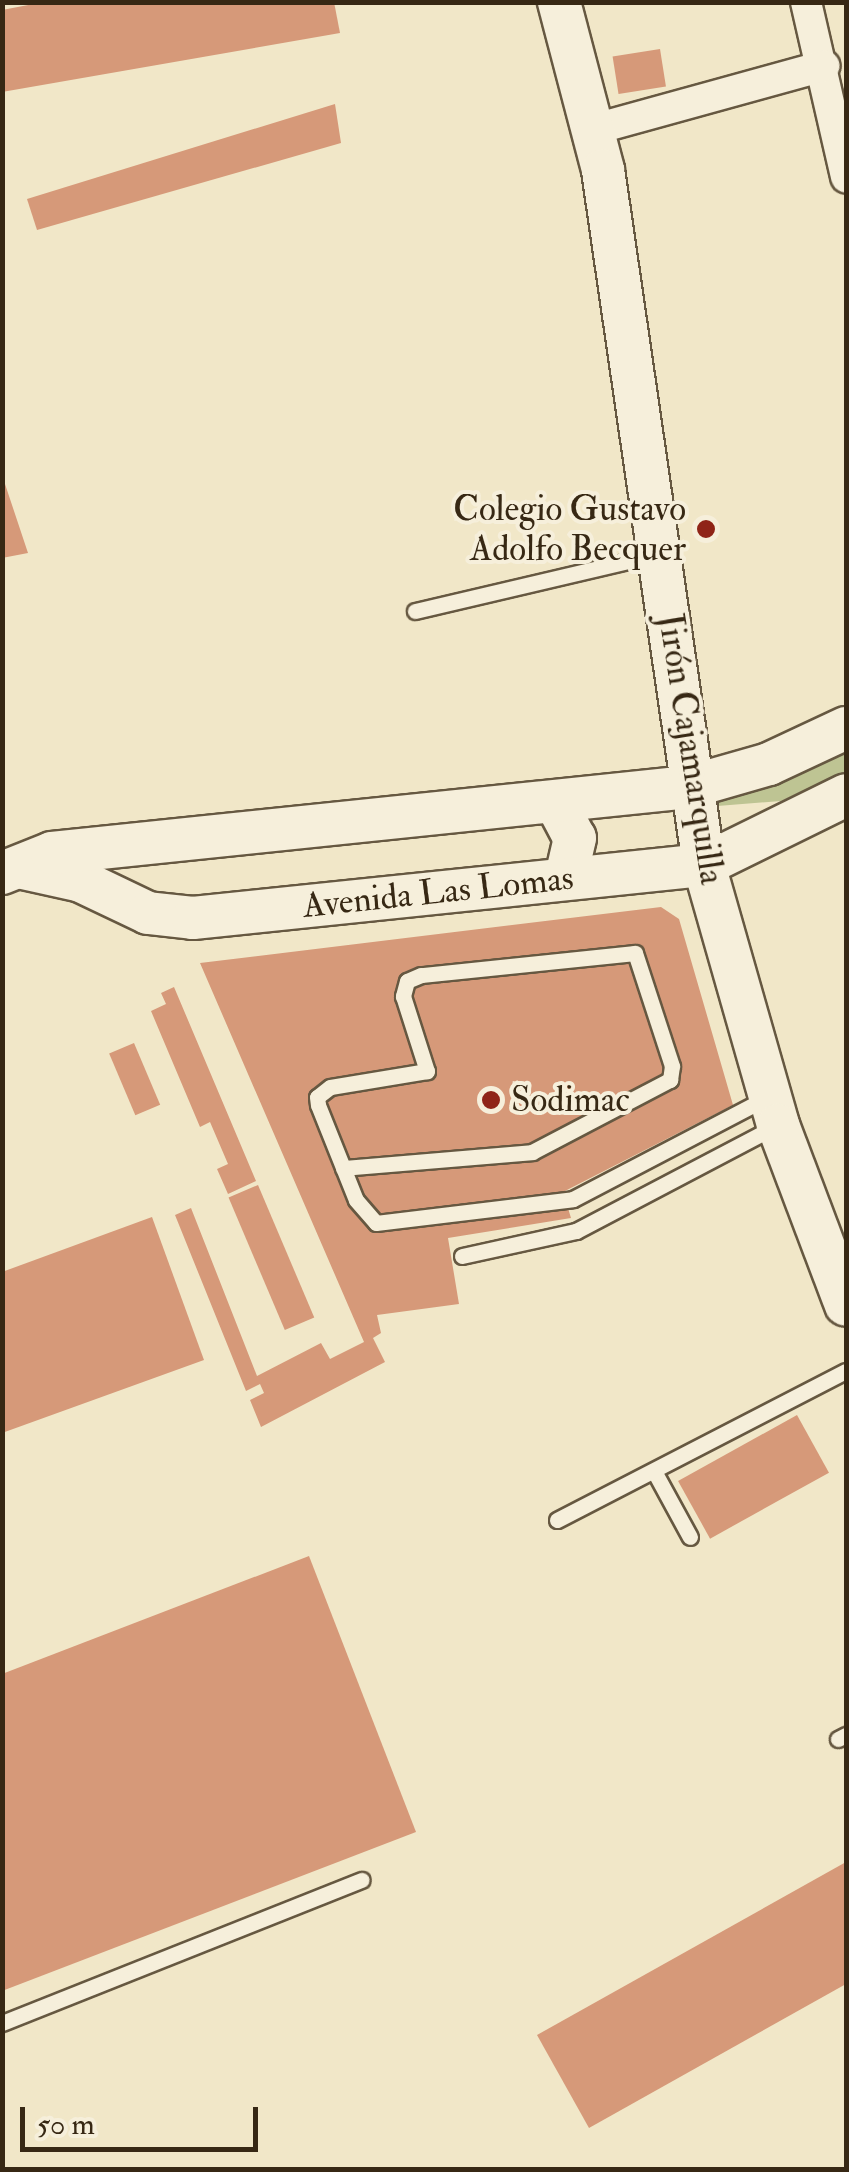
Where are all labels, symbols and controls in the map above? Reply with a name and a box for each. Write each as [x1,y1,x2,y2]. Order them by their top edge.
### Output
place label: Colegio Gustavo Adolfo Becquer [453,488,686,570]
marker: Colegio Gustavo Adolfo Becquer [695,518,717,540]
street label: Jirón Cajamarquilla [649,611,733,887]
street label: Avenida Las Lomas [301,857,575,927]
place label: Sodimac [511,1079,630,1121]
marker: Sodimac [480,1089,502,1111]
scale bar [25,2087,262,2149]
text: 50 m [37,2106,95,2143]

